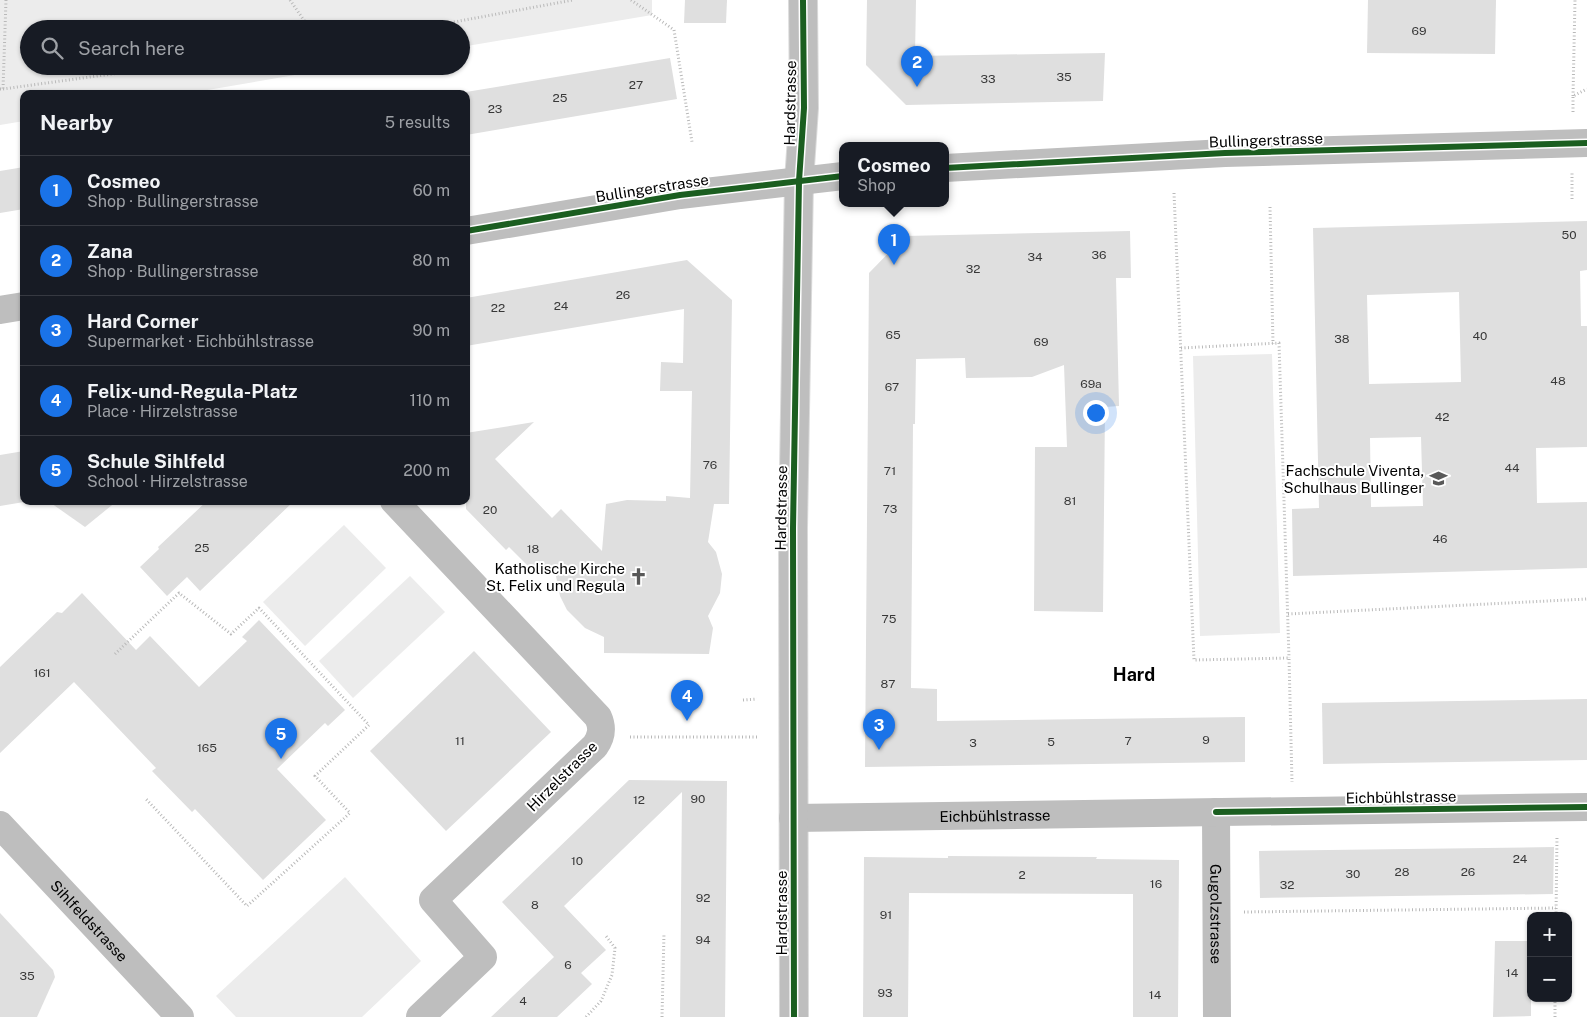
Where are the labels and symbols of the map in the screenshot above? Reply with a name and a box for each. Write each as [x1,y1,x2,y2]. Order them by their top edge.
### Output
house number: 69 [1412,24,1426,38]
pin: 2 [901,46,933,87]
street label: Hardstrasse [781,60,799,146]
house number: 35 [1056,70,1072,84]
house number: 33 [980,72,996,86]
house number: 27 [629,78,643,92]
house number: 25 [553,91,568,105]
house number: 23 [488,102,502,116]
street label: Bullingerstrasse [1209,130,1323,150]
street label: Bullingerstrasse [594,171,710,205]
pin: 1 [878,224,910,265]
house number: 50 [1561,228,1577,242]
house number: 36 [1092,248,1106,262]
house number: 34 [1027,250,1043,264]
house number: 32 [966,262,980,276]
house number: 26 [616,288,630,302]
house number: 24 [554,299,569,313]
house number: 22 [491,301,505,315]
house number: 65 [885,328,901,342]
house number: 40 [1473,329,1487,343]
house number: 38 [1334,332,1350,346]
house number: 69 [1034,335,1048,349]
house number: 48 [1550,374,1566,388]
house number: 69a [1080,377,1102,391]
house number: 67 [885,380,899,394]
your location [1083,400,1109,426]
house number: 42 [1435,410,1449,424]
house number: 76 [703,458,717,472]
house number: 44 [1504,461,1520,475]
place label: Fachschule Viventa, Schulhaus Bullinger [1284,462,1424,496]
house number: 71 [884,464,896,478]
street label: Hardstrasse [772,465,790,551]
school or university icon: Fachschule Viventa, Schulhaus Bullinger [1428,469,1448,489]
house number: 81 [1064,494,1076,508]
house number: 73 [883,502,897,516]
house number: 20 [483,503,497,517]
house number: 46 [1432,532,1448,546]
house number: 25 [195,541,210,555]
house number: 18 [527,542,540,556]
place label: Katholische Kirche St. Felix und Regula [486,560,625,594]
church icon: Katholische Kirche St. Felix und Regula [629,567,649,587]
house number: 75 [882,612,897,626]
district label: Hard [1113,664,1155,685]
house number: 161 [33,666,51,680]
house number: 87 [881,677,895,691]
pin: 4 [671,680,703,721]
pin: 3 [863,709,895,750]
pin: 5 [265,718,297,759]
house number: 9 [1202,733,1210,747]
house number: 11 [455,734,465,748]
house number: 7 [1124,734,1132,748]
house number: 5 [1047,735,1055,749]
house number: 3 [969,736,977,750]
street label: Hirzelstrasse [523,737,601,815]
house number: 165 [197,741,217,755]
street label: Eichbühlstrasse [1345,788,1457,806]
house number: 90 [691,792,705,806]
house number: 12 [633,793,645,807]
street label: Eichbühlstrasse [939,806,1051,824]
house number: 24 [1513,852,1528,866]
house number: 10 [571,854,583,868]
street label: Gugolzstrasse [1208,864,1225,964]
house number: 28 [1395,865,1410,879]
house number: 26 [1461,865,1475,879]
house number: 30 [1346,867,1360,881]
house number: 2 [1018,868,1026,882]
street label: Hardstrasse [773,870,790,956]
street label: Sihlfeldstrasse [47,876,132,965]
house number: 16 [1150,877,1162,891]
house number: 32 [1280,878,1294,892]
house number: 92 [696,891,710,905]
house number: 8 [531,898,539,912]
house number: 91 [880,908,892,922]
house number: 94 [695,933,711,947]
house number: 6 [564,958,572,972]
house number: 14 [1506,966,1519,980]
house number: 35 [19,969,35,983]
house number: 93 [878,986,892,1000]
house number: 14 [1149,988,1162,1002]
house number: 4 [519,994,527,1008]

